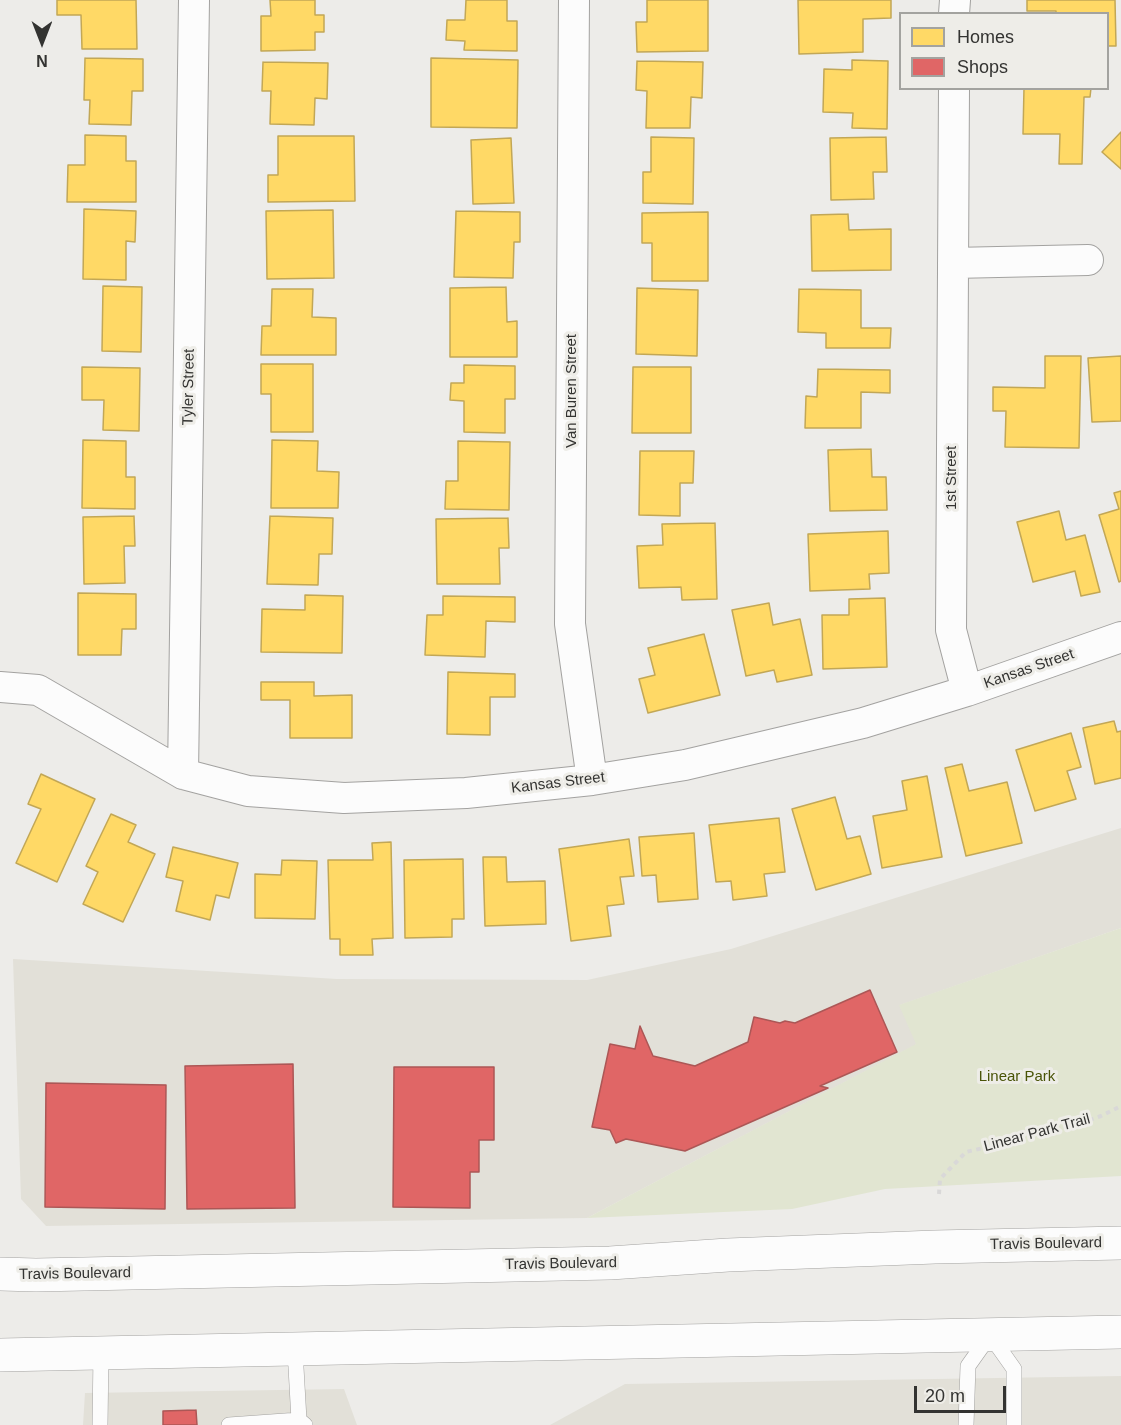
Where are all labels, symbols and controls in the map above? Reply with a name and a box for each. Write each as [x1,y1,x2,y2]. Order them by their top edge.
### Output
north arrow [12,12,72,72]
legend [899,12,1109,90]
text: Homes [957,27,1014,47]
text: N [36,52,48,69]
text: Shops [957,57,1008,77]
street label: Van Buren Street [563,334,581,448]
street label: Tyler Street [179,349,199,425]
street label: 1st Street [943,446,961,510]
street label: Kansas Street [982,645,1076,693]
street label: Kansas Street [510,768,606,798]
park label: Linear Park [979,1068,1055,1086]
street label: Linear Park Trail [982,1110,1092,1156]
street label: Travis Boulevard [990,1234,1102,1254]
street label: Travis Boulevard [505,1254,617,1274]
street label: Travis Boulevard [19,1264,131,1284]
scale bar [917,1374,1008,1412]
text: 20 m [925,1386,965,1406]

